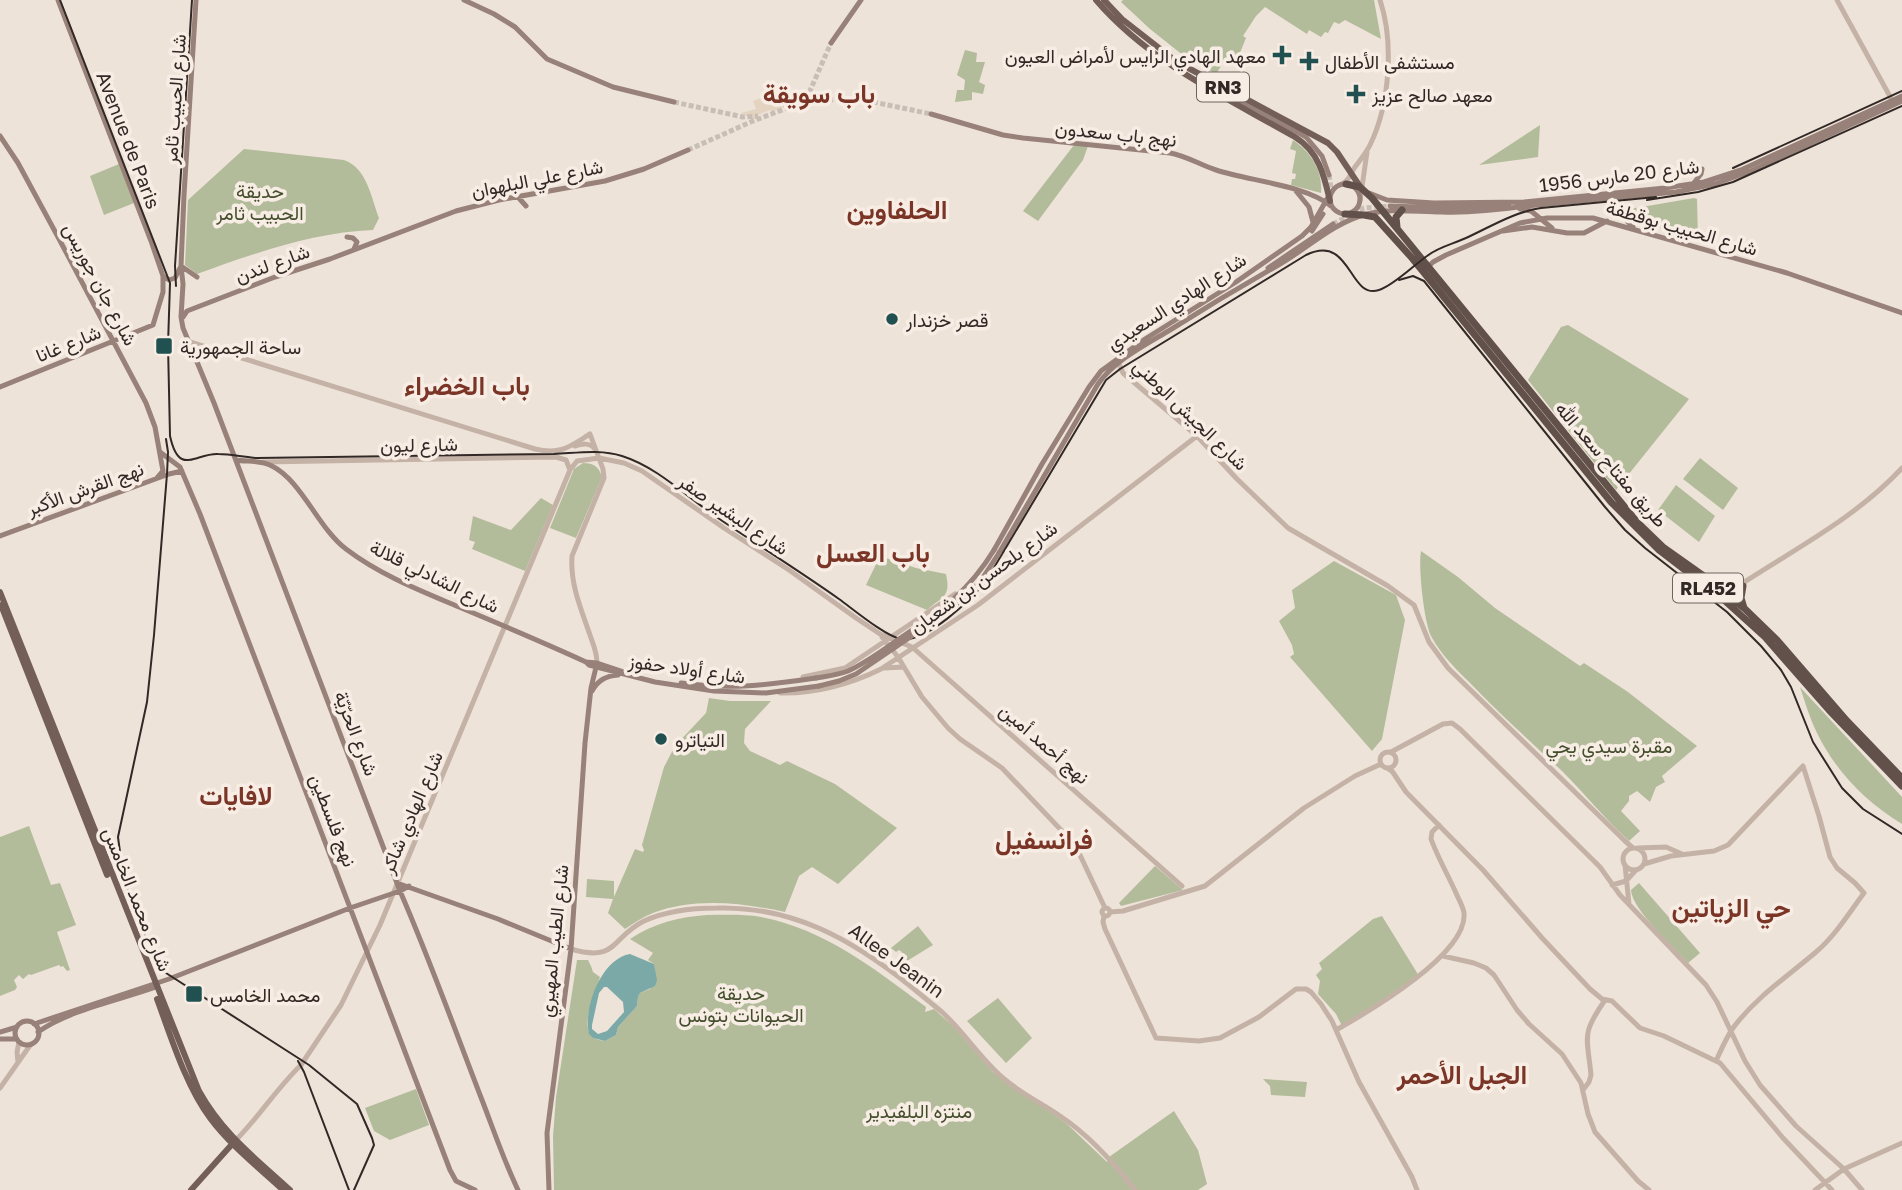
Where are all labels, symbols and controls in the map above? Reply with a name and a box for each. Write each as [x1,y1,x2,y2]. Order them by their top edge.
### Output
street label: شارع الحبيب ثامر [158,33,192,166]
place label: معهد الهادي الرايس لأمراض العيون [1005,44,1266,72]
marker: معهد الهادي الرايس لأمراض العيون [1272,45,1292,65]
place label: مستشفى الأطفال [1325,50,1455,74]
marker: مستشفى الأطفال [1299,51,1319,71]
street label: Avenue de Paris [92,68,166,212]
road number: RN3 [1197,72,1249,102]
district label: باب سويقة [763,78,875,110]
place label: معهد صالح عزيز [1371,83,1493,109]
marker: معهد صالح عزيز [1346,84,1366,104]
street label: نهج باب سعدون [1054,115,1178,154]
street label: شارع علي البلهوان [469,154,606,207]
street label: شارع 20 مارس 1956 [1538,154,1701,198]
park label: حديقة الحبيب ثامر [215,179,304,225]
district label: الحلفاوين [847,194,947,226]
street label: شارع الحبيب بوقطفة [1603,194,1760,262]
street label: شارع جان جوريس [57,219,143,350]
street label: شارع لندن [232,239,313,289]
street label: شارع الهادي السعيدي [1102,247,1253,359]
place label: قصر خزندار [905,308,988,332]
marker: قصر خزندار [884,311,900,327]
street label: شارع غانا [32,320,105,368]
place label: ساحة الجمهورية [180,335,301,359]
marker: ساحة الجمهورية [154,336,174,356]
street label: شارع الجيش الوطني [1125,353,1253,478]
district label: باب الخضراء [404,370,530,402]
street label: طريق مفتاح سعد الله [1550,396,1673,533]
street label: شارع ليون [380,432,458,458]
street label: نهج القرش الأكبر [22,456,148,523]
street label: شارع البشير صفر [673,468,793,561]
street label: شارع بلحسن بن شعبان [905,516,1062,640]
street label: شارع الشادلي قلالة [364,535,503,622]
district label: باب العسل [816,537,930,569]
road number: RL452 [1673,574,1743,602]
street label: شارع أولاد حفوز [626,648,747,690]
street label: شارع الحرّيّة [328,687,384,779]
street label: نهج أحمد أمين [993,698,1095,790]
place label: التياترو [675,728,725,752]
marker: التياترو [653,731,669,747]
park label: مقبرة سيدي يحي [1546,734,1672,762]
street label: شارع الهادي شاكر [375,748,452,879]
street label: نهج فلسطين [303,770,362,871]
district label: لافايات [199,780,273,811]
street label: شارع محمد الخامس [97,824,177,975]
district label: فرانسفيل [995,824,1093,856]
street label: شارع الطيب المهيري [534,863,577,1019]
district label: حي الزياتين [1671,892,1791,930]
street label: Allee Jeanin [845,918,949,1002]
park label: حديقة الحيوانات بتونس [678,981,804,1027]
place label: محمد الخامس [210,983,320,1007]
marker: محمد الخامس [184,984,204,1004]
district label: الجبل الأحمر [1396,1059,1527,1091]
park label: منتزه البلفيدير [865,1099,972,1123]

